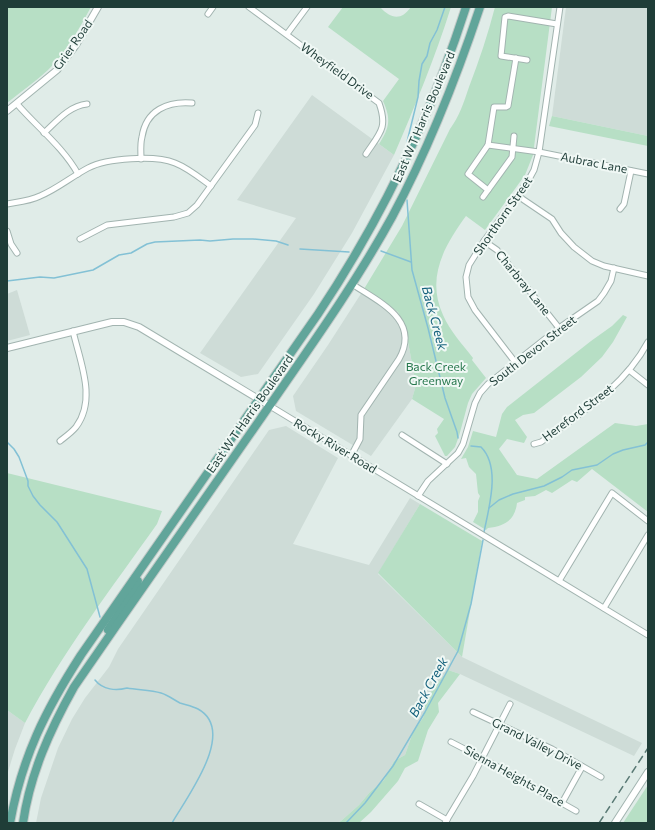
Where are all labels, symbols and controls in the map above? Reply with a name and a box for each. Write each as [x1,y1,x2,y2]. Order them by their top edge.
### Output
street label: Grier Road [50,17,95,72]
street label: Wheyfield Drive [298,39,377,101]
street label: East W T Harris Boulevard [389,49,457,184]
street label: Aubrac Lane [560,149,629,175]
street label: Shorthorn Street [470,173,535,257]
street label: Charbray Lane [493,247,554,317]
water label: Back Creek [419,284,451,353]
street label: South Devon Street [486,312,579,388]
street label: East W T Harris Boulevard [203,352,295,475]
park label: Back Creek Greenway [406,359,467,387]
street label: Hereford Street [539,381,616,444]
street label: Rocky River Road [292,415,380,475]
water label: Back Creek [405,654,451,720]
street label: Grand Valley Drive [490,714,585,772]
street label: Sienna Heights Place [462,742,567,808]

